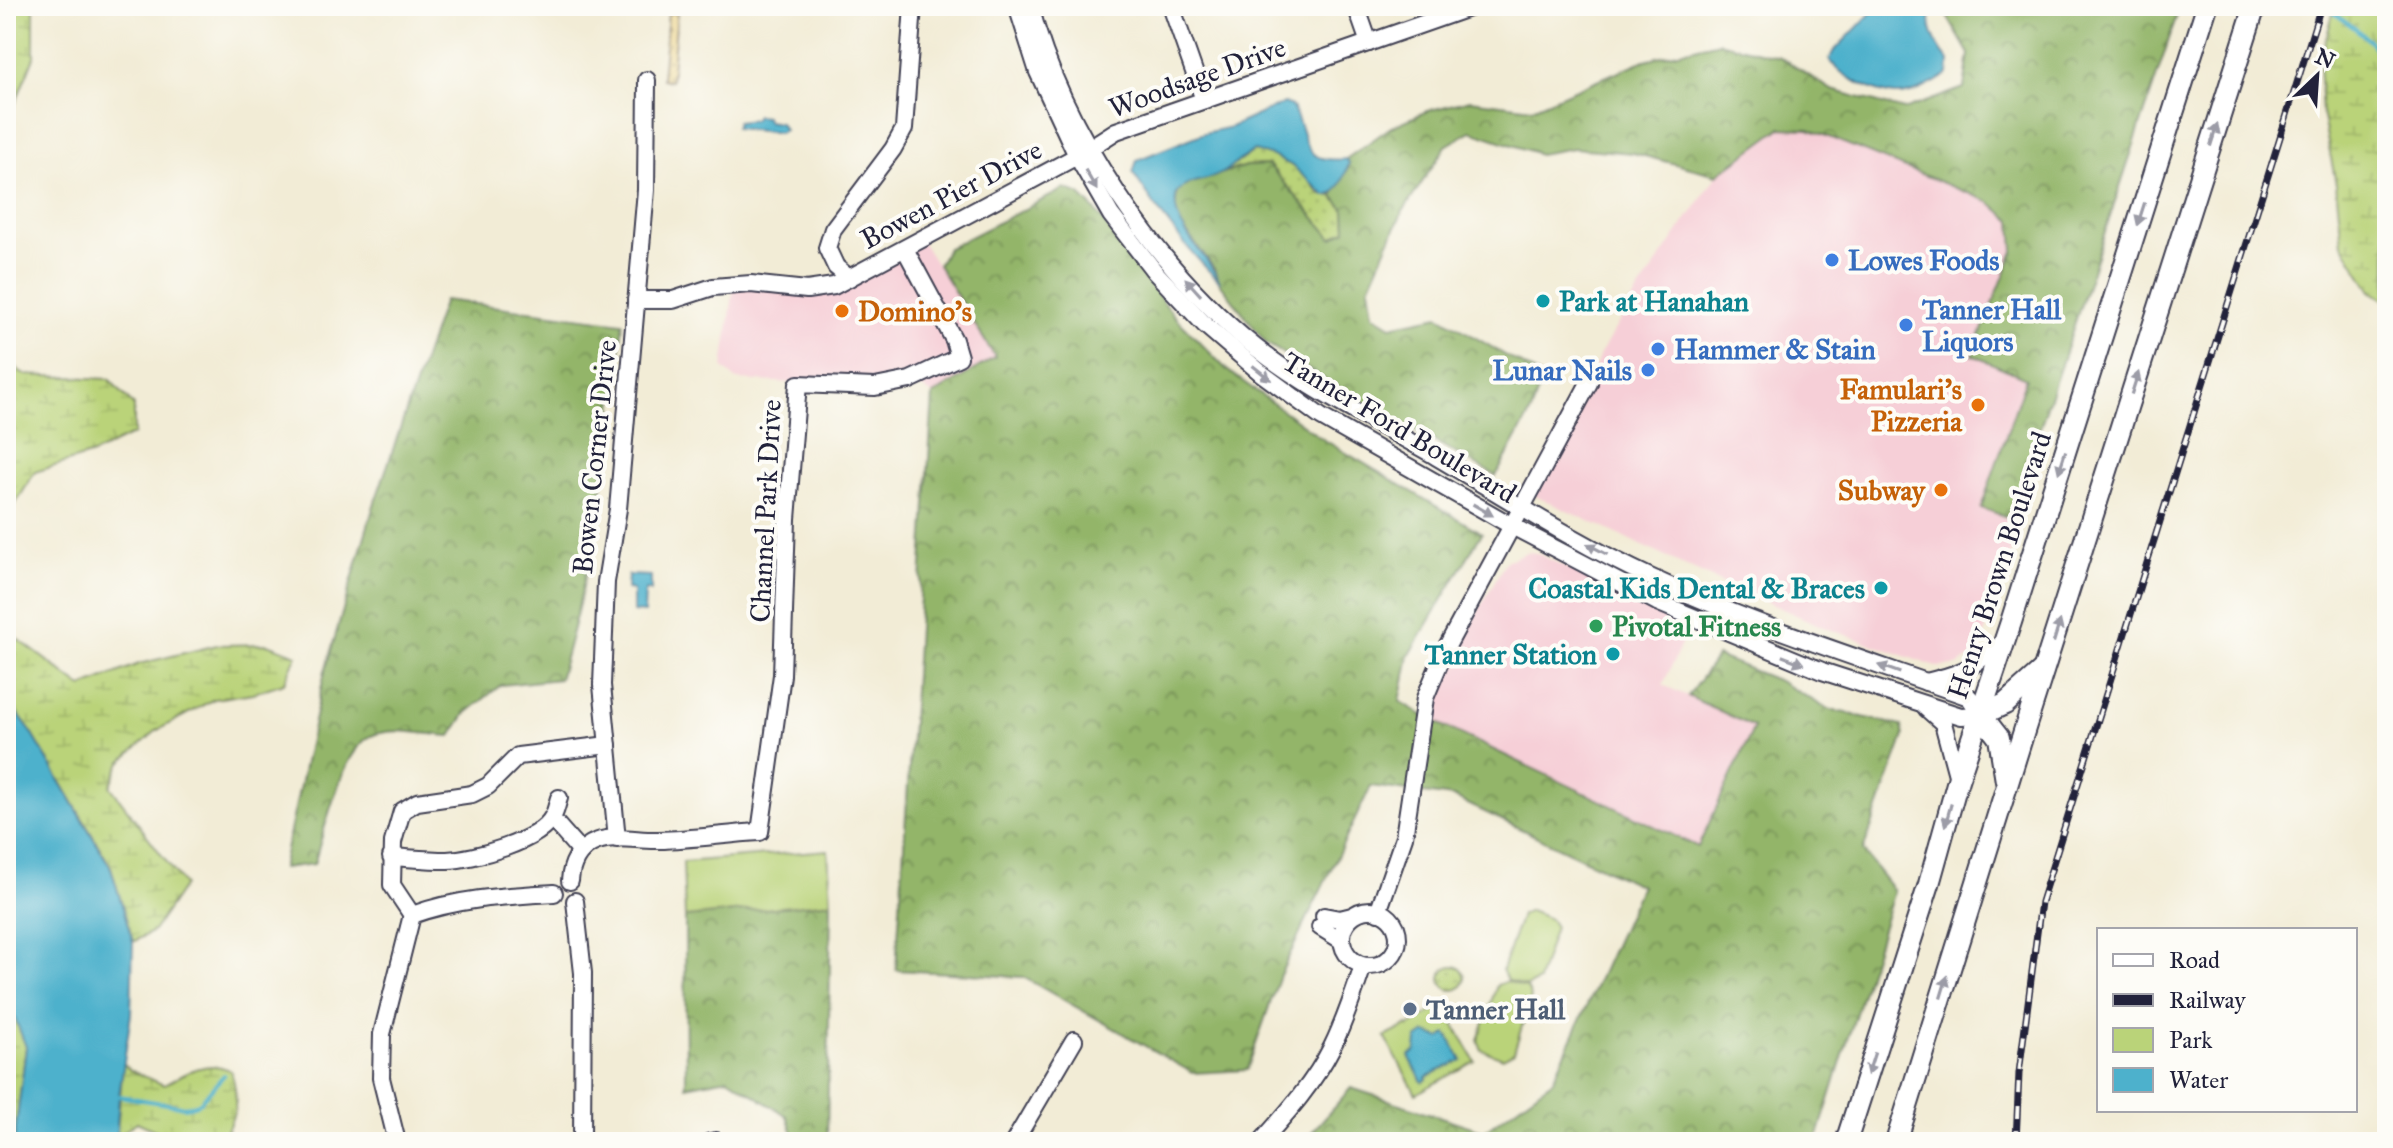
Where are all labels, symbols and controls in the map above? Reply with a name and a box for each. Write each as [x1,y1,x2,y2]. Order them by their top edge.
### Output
street label: Woodsage Drive [1104,29,1290,126]
north arrow [2277,36,2357,116]
text: N [2311,42,2340,75]
one-way arrow [2208,123,2221,147]
street label: Bowen Pier Drive [855,132,1048,257]
one-way arrow [1084,169,1098,191]
one-way arrow [2134,202,2146,226]
place label: Lowes Foods [1848,243,1999,278]
marker: Lowes Foods [1823,251,1841,269]
one-way arrow [1185,277,1203,296]
place label: Park at Hanahan [1559,284,1749,319]
marker: Park at Hanahan [1534,292,1552,310]
place label: Tanner Hall Liquors [1922,292,2061,359]
place label: Domino's [858,294,972,329]
marker: Domino's [833,302,851,320]
marker: Tanner Hall Liquors [1897,316,1915,334]
place label: Hammer & Stain [1674,332,1876,367]
street label: Bowen Corner Drive [565,338,624,576]
marker: Hammer & Stain [1649,340,1667,358]
street label: Tanner Ford Boulevard [1276,344,1523,511]
place label: Lunar Nails [1492,353,1632,388]
marker: Lunar Nails [1639,361,1657,379]
one-way arrow [1252,365,1272,381]
one-way arrow [2129,370,2142,394]
place label: Famulari's Pizzeria [1840,372,1963,439]
marker: Famulari's Pizzeria [1969,396,1987,414]
street label: Channel Park Drive [742,399,789,624]
street label: Henry Brown Boulevard [1940,427,2059,703]
one-way arrow [2055,450,2068,474]
place label: Subway [1838,473,1926,508]
marker: Subway [1932,481,1950,499]
one-way arrow [1472,503,1494,517]
one-way arrow [1586,543,1608,557]
place label: Coastal Kids Dental & Braces [1528,571,1865,606]
marker: Coastal Kids Dental & Braces [1872,579,1890,597]
place label: Pivotal Fitness [1612,609,1781,644]
marker: Pivotal Fitness [1587,617,1605,635]
one-way arrow [2051,618,2064,642]
place label: Tanner Station [1424,637,1597,672]
marker: Tanner Station [1604,645,1622,663]
one-way arrow [1781,654,1805,667]
one-way arrow [1877,663,1901,675]
one-way arrow [1941,804,1954,828]
legend [2097,928,2357,1112]
text: Road [2169,945,2220,975]
one-way arrow [1938,975,1951,999]
text: Railway [2169,985,2246,1015]
place label: Tanner Hall [1426,992,1565,1027]
marker: Tanner Hall [1401,1000,1419,1018]
text: Park [2169,1025,2213,1055]
one-way arrow [1864,1052,1877,1076]
text: Water [2169,1065,2228,1095]

